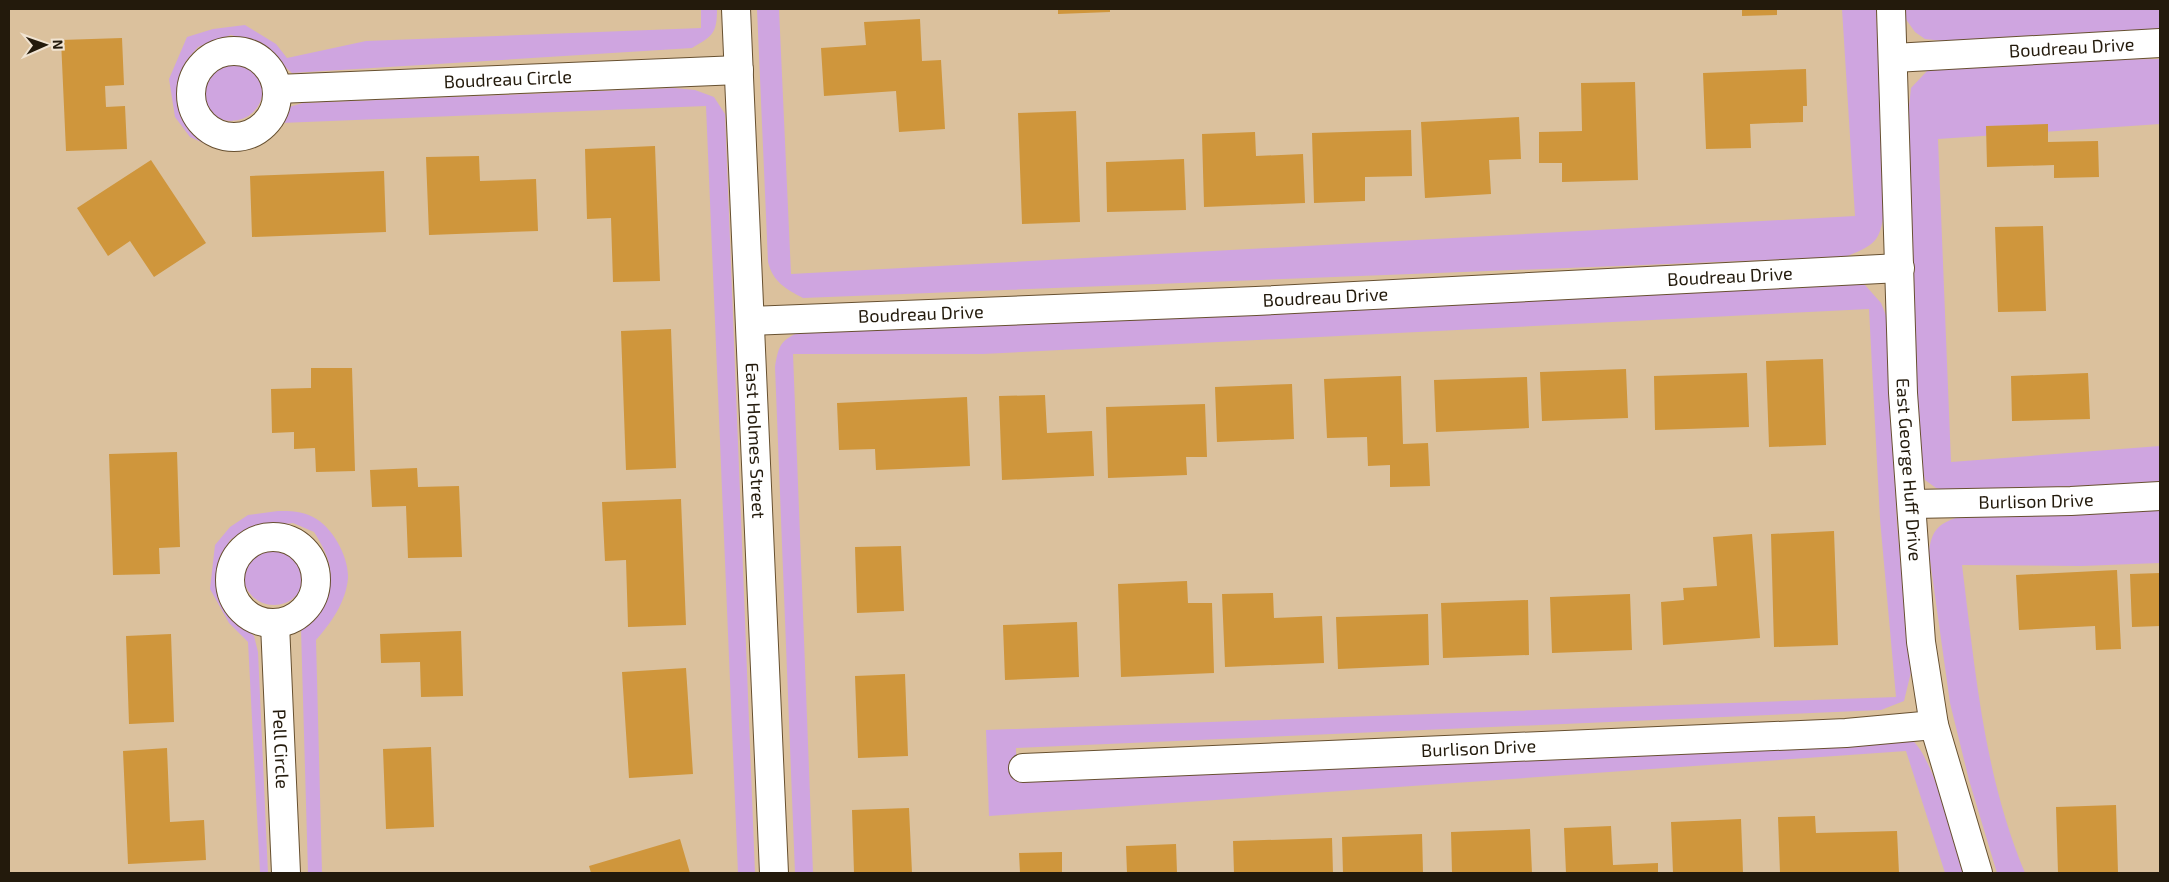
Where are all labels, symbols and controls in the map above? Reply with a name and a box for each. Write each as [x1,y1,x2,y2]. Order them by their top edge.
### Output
north arrow [20,20,70,70]
street label: Boudreau Drive [2008,32,2135,61]
text: N [50,39,67,50]
street label: Boudreau Circle [443,65,572,92]
street label: Boudreau Drive [1667,262,1793,290]
street label: Boudreau Drive [1262,282,1389,311]
street label: Boudreau Drive [858,300,984,327]
street label: East Holmes Street [742,362,770,519]
street label: East George Huff Drive [1893,377,1927,562]
street label: Burlison Drive [1978,488,2094,513]
street label: Pell Circle [269,708,294,789]
street label: Burlison Drive [1421,734,1537,761]

